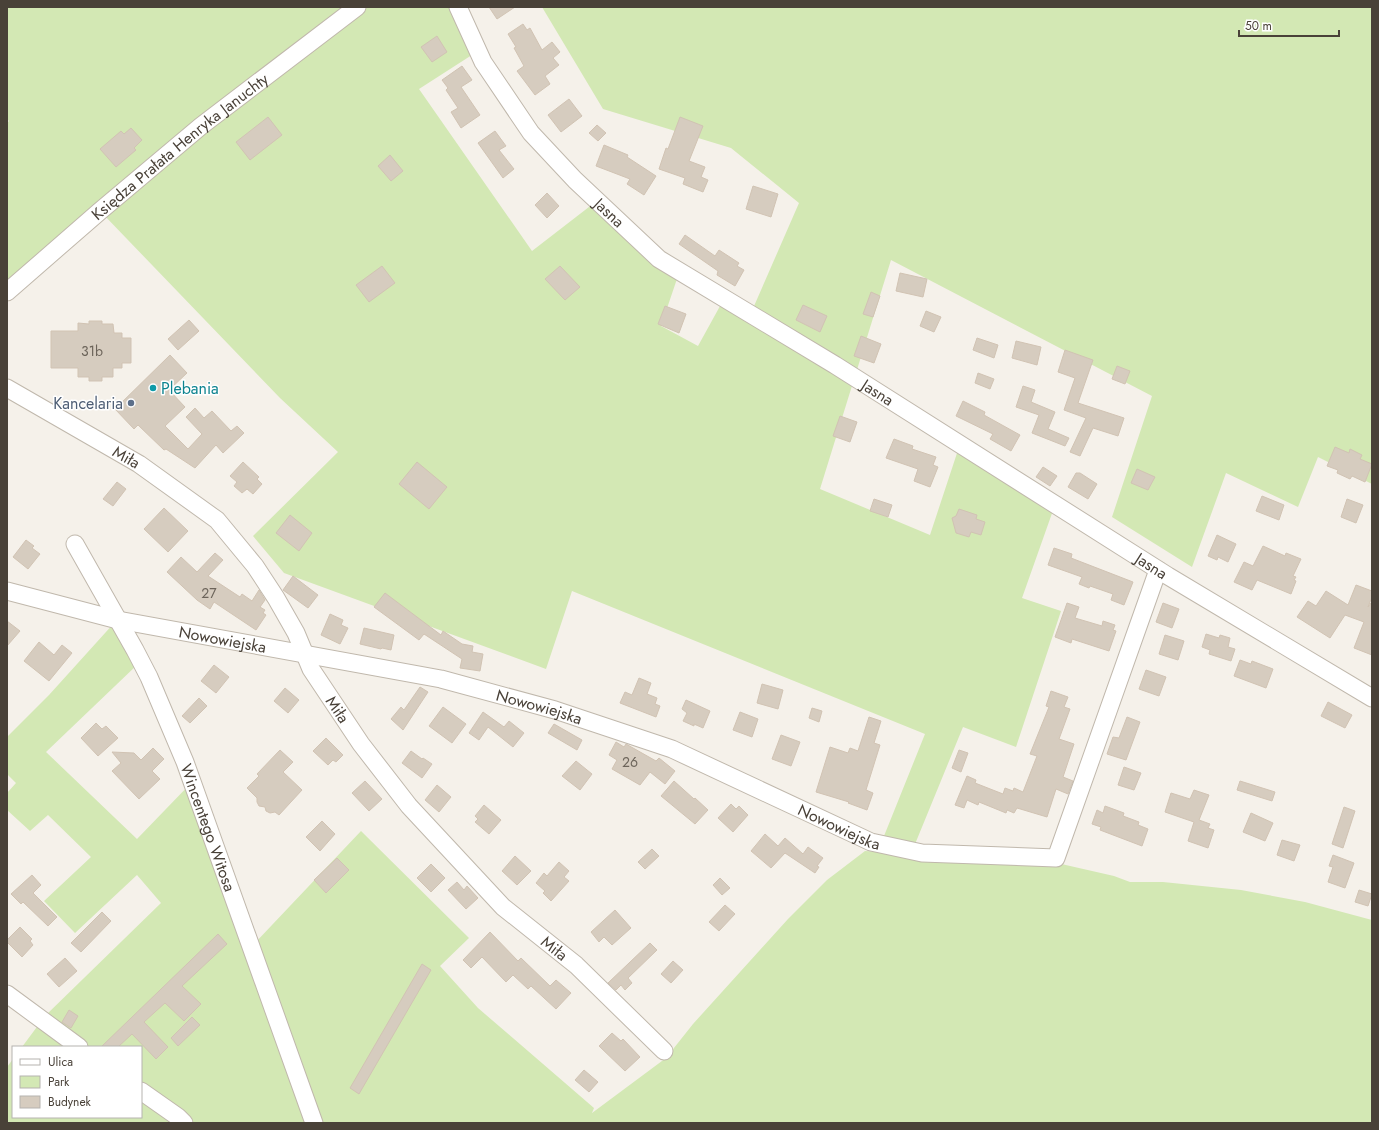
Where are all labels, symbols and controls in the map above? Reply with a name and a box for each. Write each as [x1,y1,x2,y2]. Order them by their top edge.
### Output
scale bar [1239,12,1339,38]
text: 50 m [1245,17,1272,35]
street label: Księdza Prałata Henryka Januchty [86,67,274,226]
street label: Jasna [588,191,630,233]
house number: 31b [81,341,103,361]
street label: Jasna [855,373,898,411]
place label: Plebania [161,377,219,400]
marker: Plebania [148,383,158,393]
place label: Kancelaria [53,392,123,415]
marker: Kancelaria [126,398,136,408]
street label: Miła [108,440,144,474]
street label: Jasna [1129,546,1172,585]
house number: 27 [201,583,217,603]
street label: Nowowiejska [177,620,268,659]
street label: Nowowiejska [493,684,585,730]
street label: Miła [320,691,355,728]
house number: 26 [622,752,638,772]
street label: Wincentego Witosa [174,760,241,895]
street label: Nowowiejska [794,798,882,856]
street label: Miła [536,931,573,966]
legend [12,1046,142,1118]
text: Ulica [48,1053,73,1071]
text: Park [48,1073,70,1091]
text: Budynek [48,1093,92,1111]

